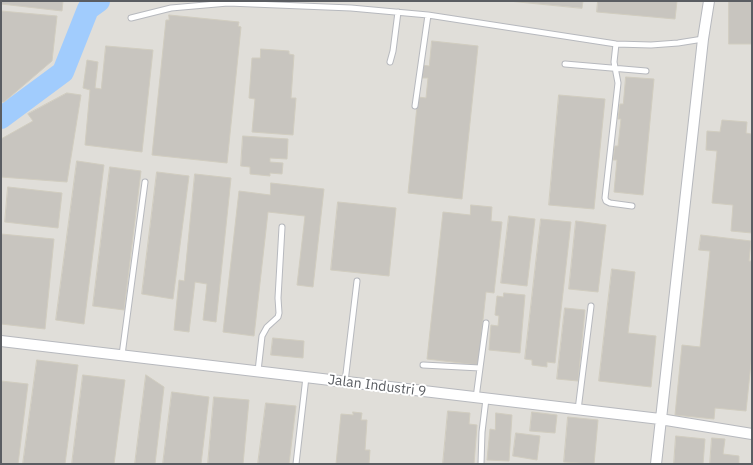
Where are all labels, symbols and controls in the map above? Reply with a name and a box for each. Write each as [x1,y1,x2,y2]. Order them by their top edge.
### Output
street label: Jalan Industri 9 [327,372,427,400]

